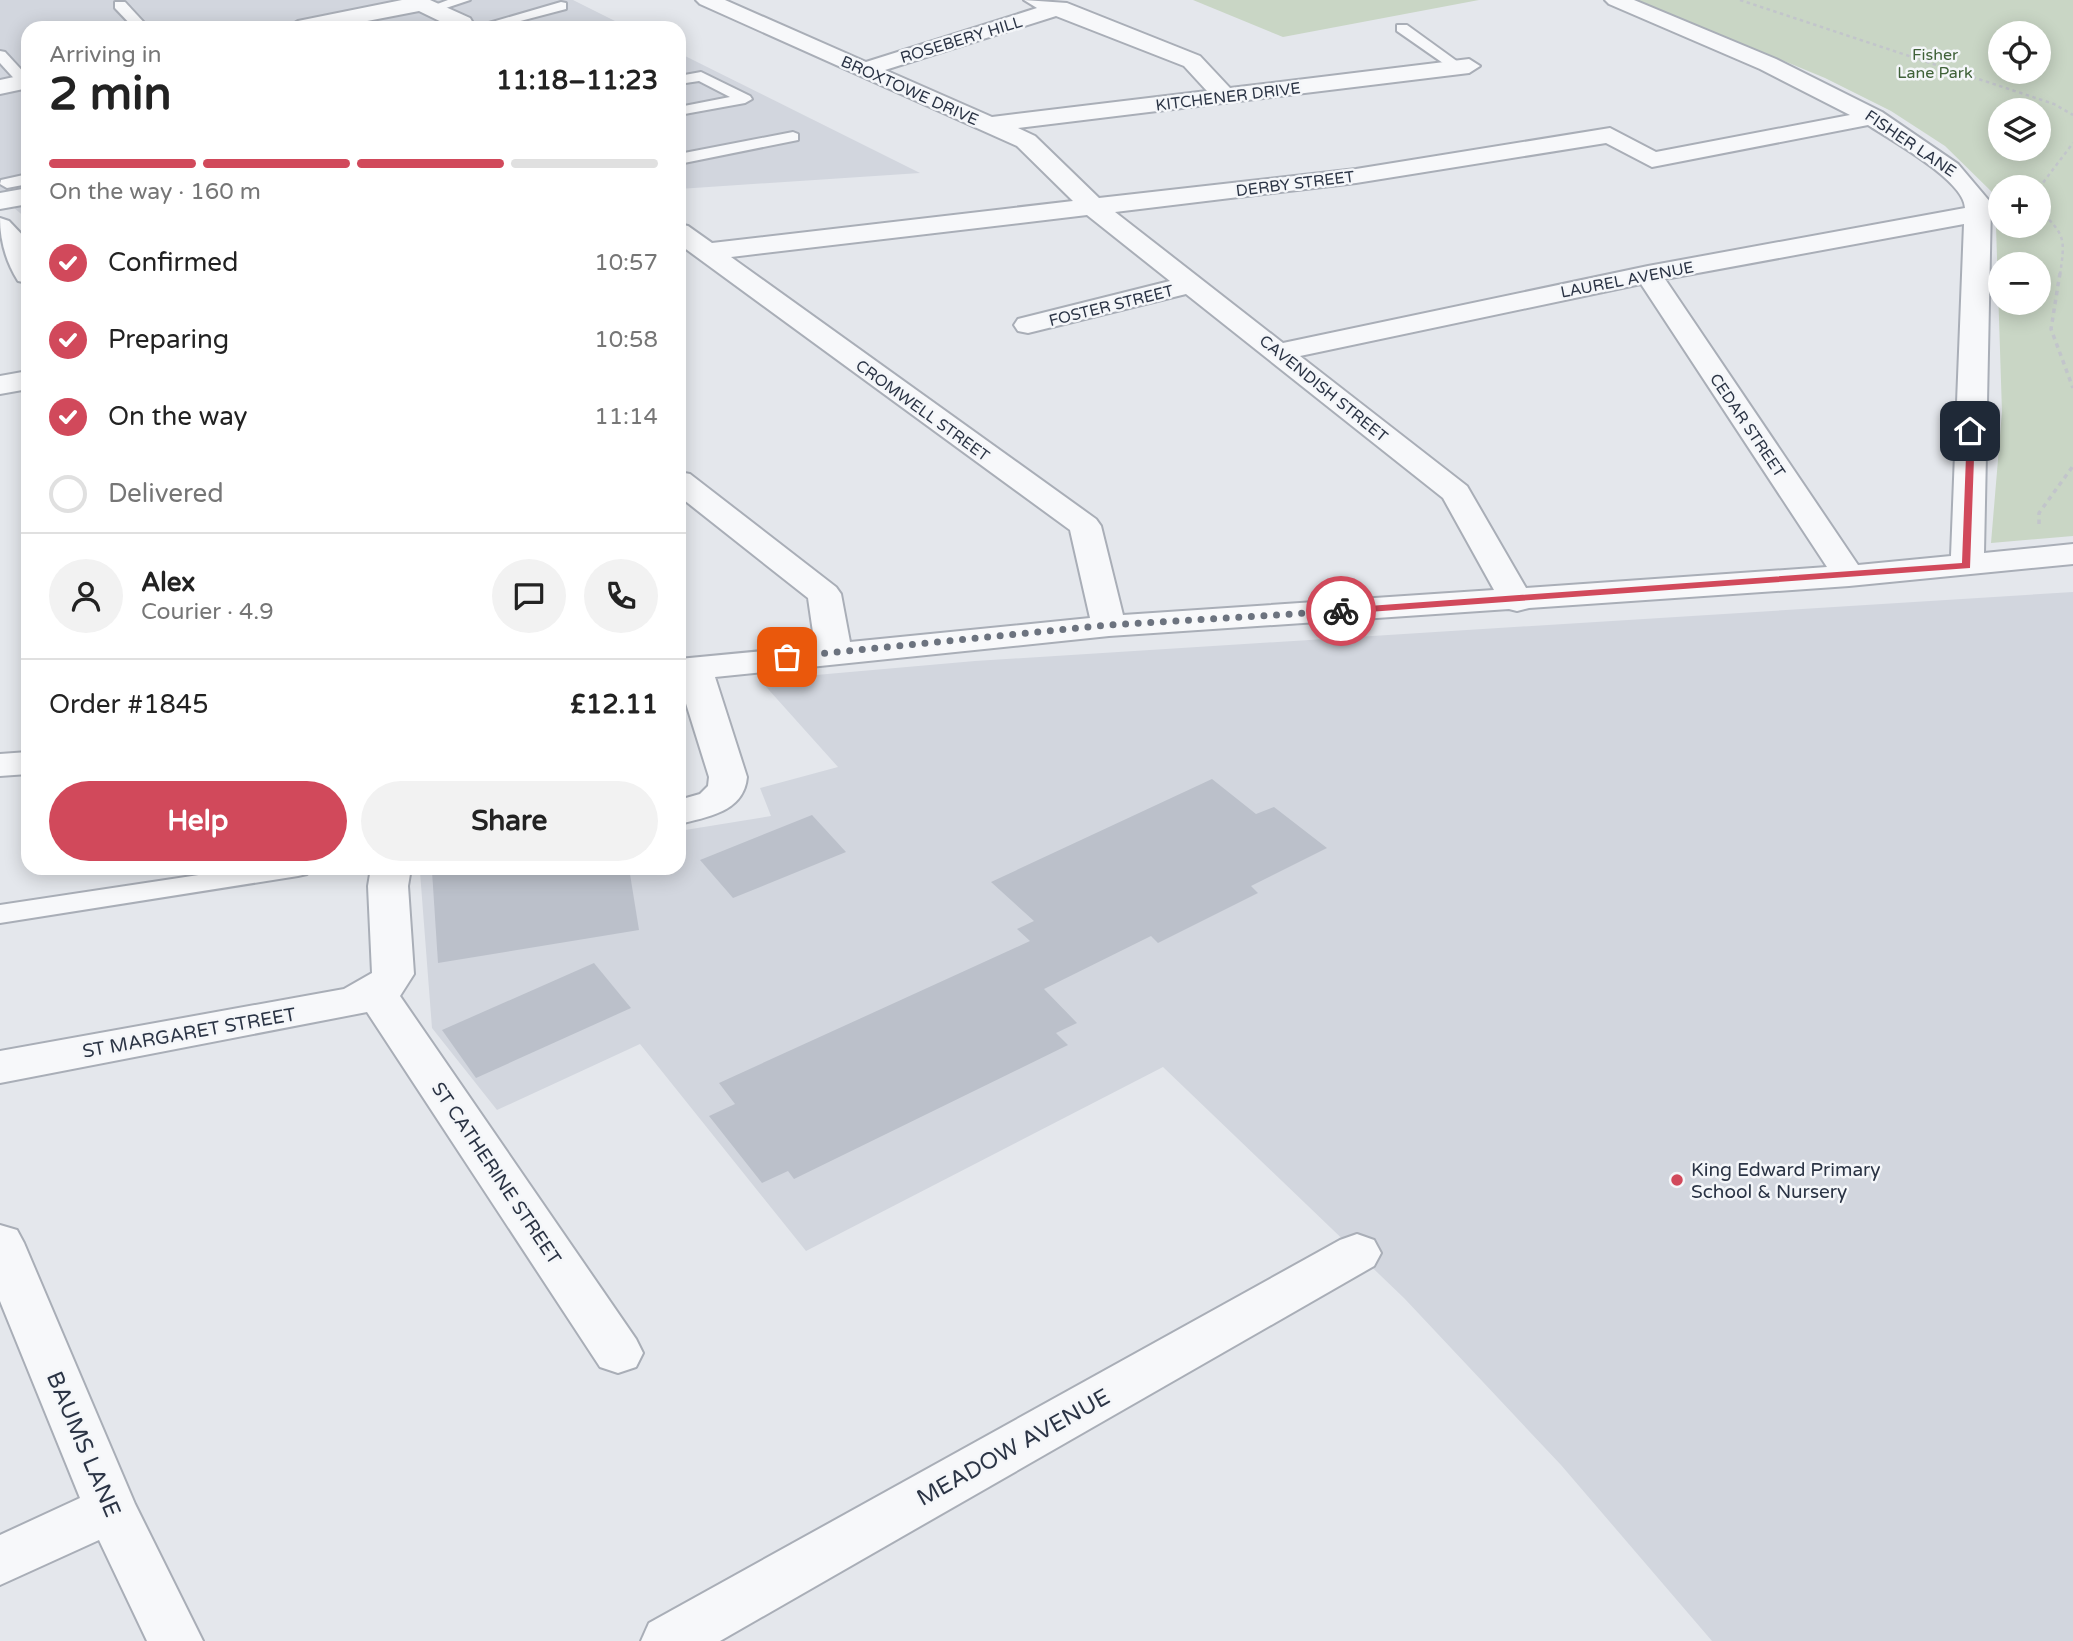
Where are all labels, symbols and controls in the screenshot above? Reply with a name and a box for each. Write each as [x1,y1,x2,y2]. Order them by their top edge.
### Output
street label: ROSEBERY HILL [898,12,1025,68]
map controls [1988,21,2051,315]
button: locate [1988,21,2051,84]
text: Arriving in [49,41,162,69]
park label: Fisher Lane Park [1897,45,1973,83]
street label: BROXTOWE DRIVE [838,52,981,130]
text: 11:18–11:23 [496,65,658,96]
text: 2 min [49,67,172,122]
street label: KITCHENER DRIVE [1154,78,1302,116]
button: layers [1988,98,2051,161]
street label: FISHER LANE [1861,106,1960,182]
street label: DERBY STREET [1235,167,1356,201]
button: + [1988,175,2051,238]
text: On the way · 160 m [49,178,261,206]
icon: check [49,244,87,282]
text: Confirmed [108,247,238,278]
text: 10:57 [594,249,658,277]
button: − [1988,252,2051,315]
street label: LAUREL AVENUE [1559,257,1696,303]
street label: FOSTER STREET [1047,281,1176,331]
icon: check [49,321,87,359]
text: Preparing [108,324,229,355]
text: 10:58 [594,326,658,354]
street label: CAVENDISH STREET [1255,331,1392,447]
street label: CROMWELL STREET [852,356,993,466]
street label: CEDAR STREET [1705,370,1789,482]
icon: check [49,398,87,436]
text: On the way [108,401,248,432]
pin [1940,401,2000,461]
text: 11:14 [594,403,658,431]
icon: home [1951,412,1989,450]
text: Delivered [108,478,224,509]
button: person [49,559,123,633]
button: chat [492,559,566,633]
button: phone [584,559,658,633]
text: Alex [141,567,195,598]
courier [1306,576,1376,646]
icon: bike [1322,592,1360,630]
text: Courier · 4.9 [141,598,274,626]
pin [757,627,817,687]
icon: bag [768,638,806,676]
text: Order #1845 [49,689,209,720]
text: £12.11 [570,689,658,720]
button: Help [49,781,347,861]
button: Share [361,781,658,861]
street label: ST MARGARET STREET [81,1003,298,1063]
street label: ST CATHERINE STREET [427,1078,566,1269]
place label: King Edward Primary School & Nursery [1691,1159,1881,1203]
marker: King Edward Primary School & Nursery [1669,1172,1685,1188]
street label: BAUMS LANE [40,1367,126,1521]
street label: MEADOW AVENUE [912,1383,1115,1513]

